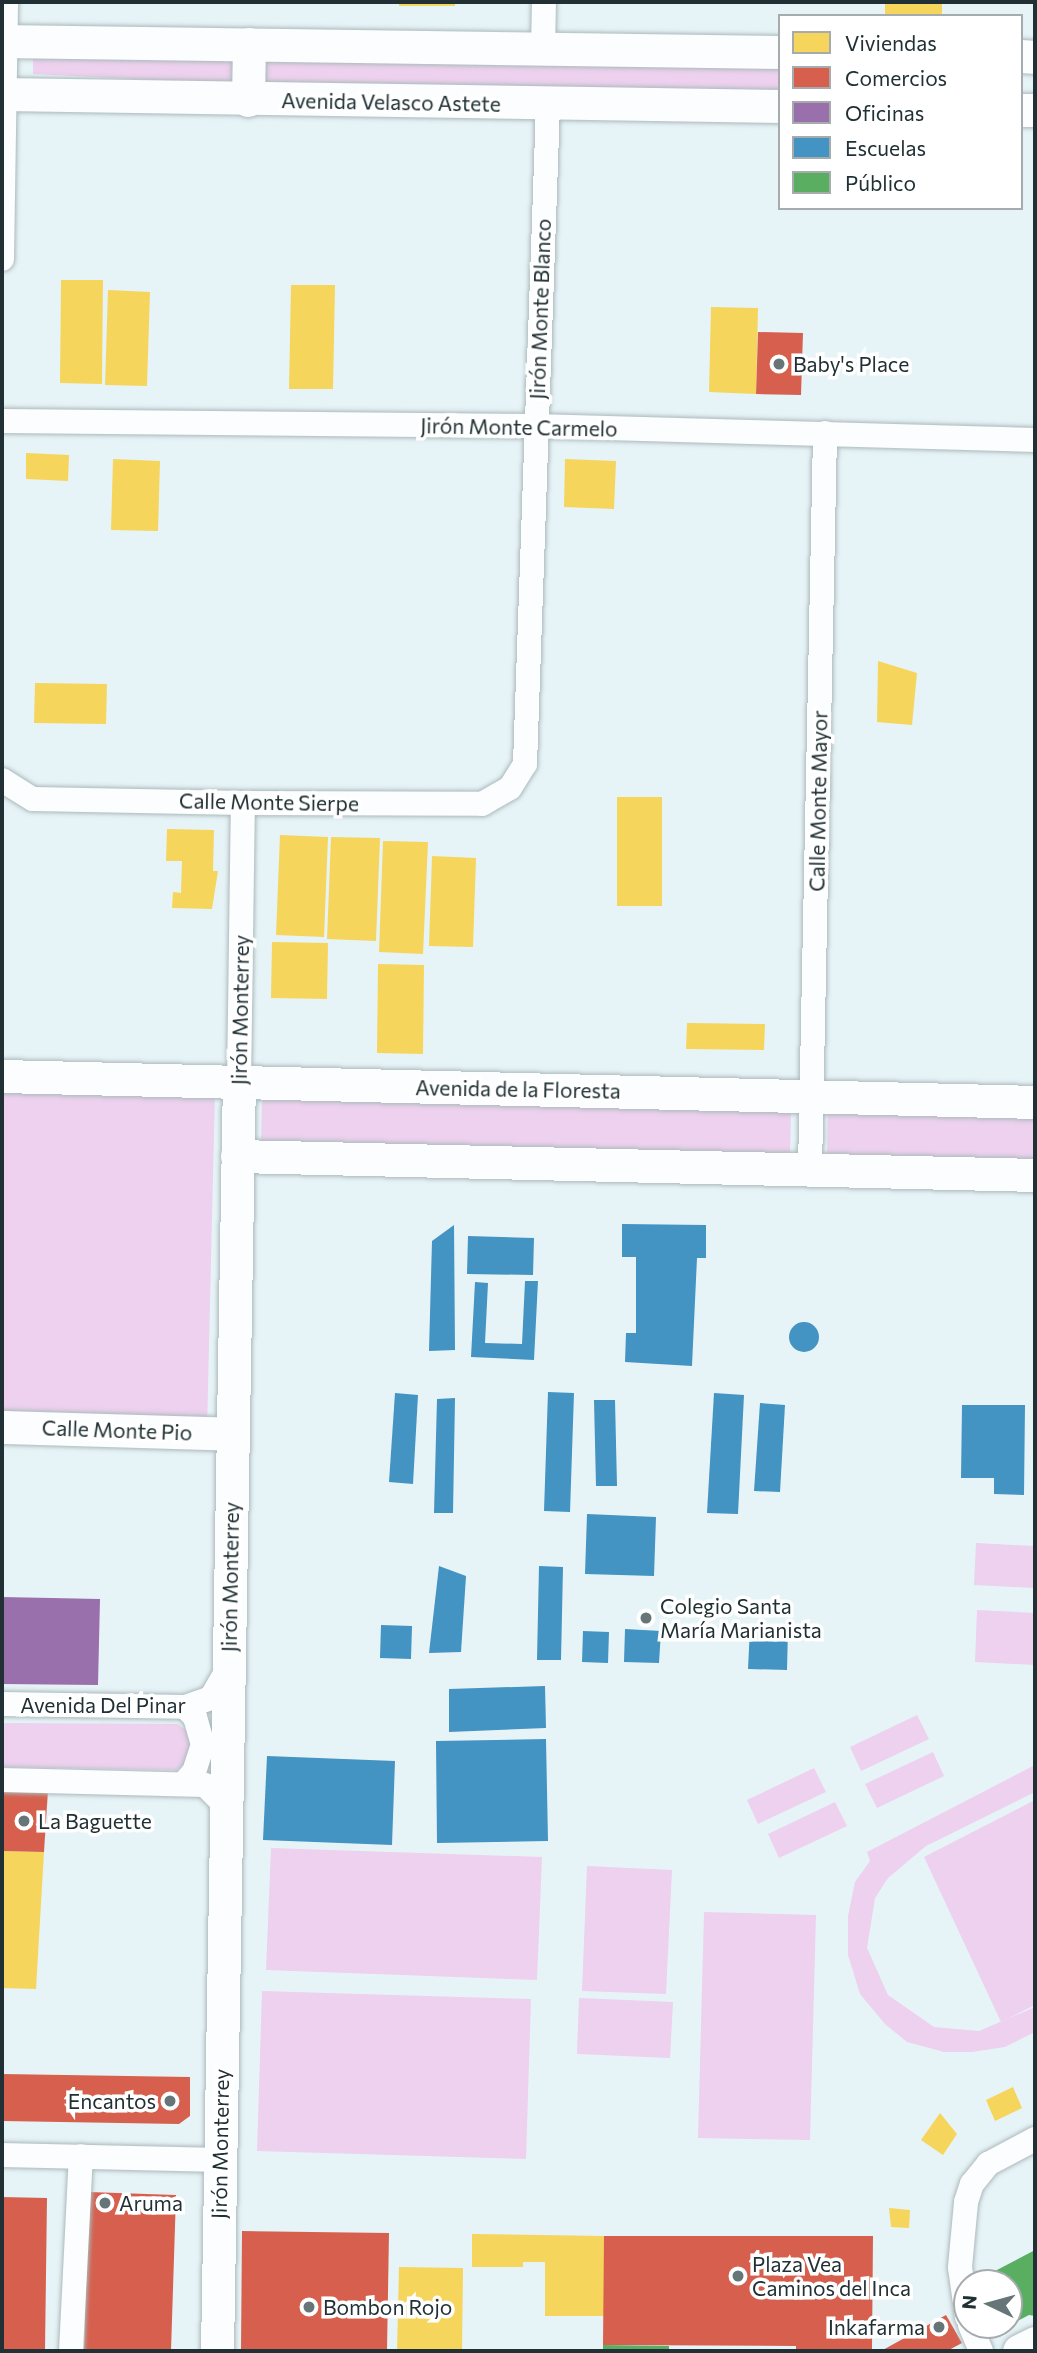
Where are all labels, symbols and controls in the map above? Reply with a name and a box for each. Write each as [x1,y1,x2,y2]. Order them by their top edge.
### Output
legend [778,14,1023,210]
text: Viviendas [845,30,937,55]
text: Comercios [845,65,947,90]
street label: Avenida Velasco Astete [281,87,501,117]
text: Oficinas [845,100,924,125]
text: Escuelas [845,135,926,160]
text: Público [845,170,916,195]
street label: Jirón Monte Blanco [524,218,556,400]
place label: Baby's Place [793,351,909,377]
marker: Baby's Place [771,356,787,372]
street label: Jirón Monte Carmelo [420,413,618,441]
street label: Calle Monte Mayor [804,710,832,892]
street label: Calle Monte Sierpe [179,788,359,816]
street label: Jirón Monterrey [226,935,254,1085]
street label: Avenida de la Floresta [415,1075,621,1103]
street label: Calle Monte Pio [41,1415,193,1445]
street label: Jirón Monterrey [216,1502,244,1652]
place label: Colegio Santa María Marianista [660,1593,822,1643]
marker: Colegio Santa María Marianista [638,1610,654,1626]
street label: Avenida Del Pinar [20,1692,186,1718]
place label: La Baguette [38,1808,152,1834]
marker: La Baguette [16,1813,32,1829]
street label: Jirón Monterrey [206,2069,234,2219]
place label: Encantos [68,2088,156,2114]
marker: Encantos [162,2093,178,2109]
place label: Aruma [119,2190,183,2216]
marker: Aruma [97,2195,113,2211]
place label: Plaza Vea Caminos del Inca [752,2251,911,2301]
marker: Plaza Vea Caminos del Inca [730,2268,746,2284]
north arrow [953,2269,1023,2339]
place label: Bombon Rojo [323,2294,452,2320]
text: N [956,2294,981,2310]
marker: Bombon Rojo [301,2299,317,2315]
place label: Inkafarma [828,2314,925,2340]
marker: Inkafarma [931,2319,947,2335]

